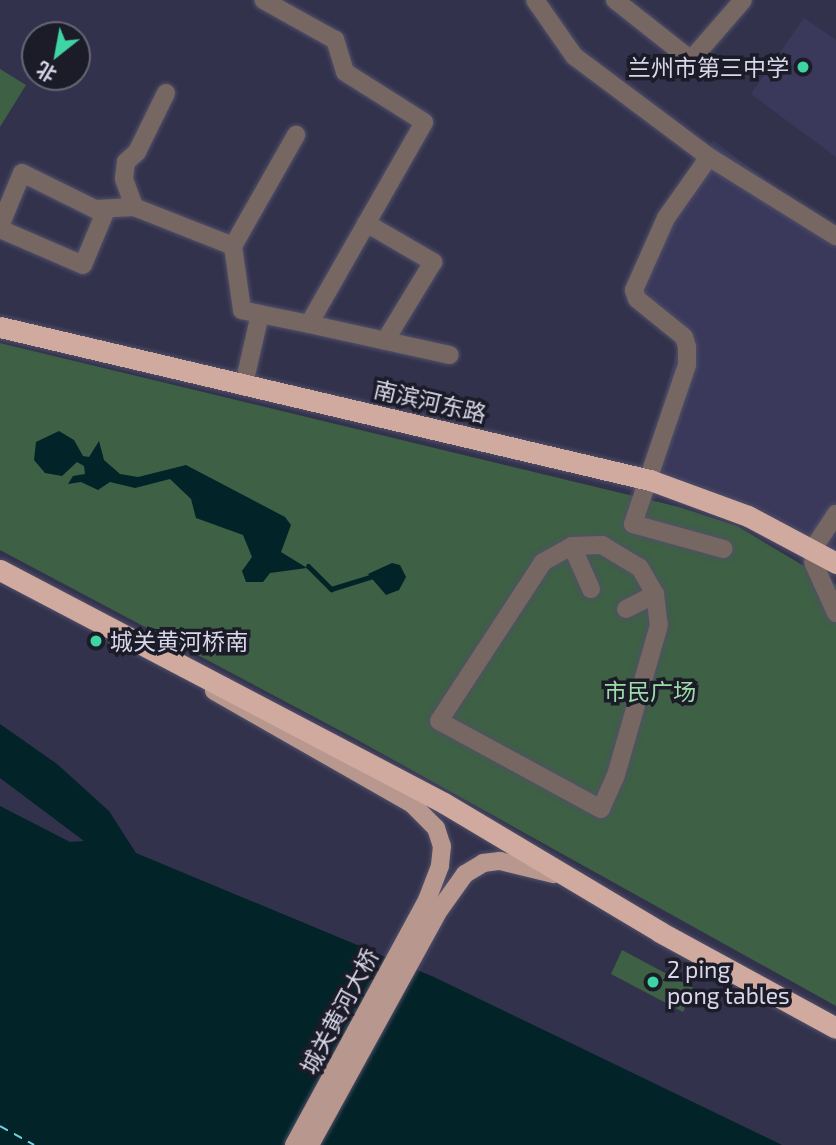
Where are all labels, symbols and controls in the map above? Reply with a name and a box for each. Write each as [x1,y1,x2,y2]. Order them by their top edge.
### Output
north arrow [21,21,91,91]
place label: 兰州市第三中学 [628,53,789,81]
text: 北 [32,58,60,87]
marker: 兰州市第三中学 [795,59,811,75]
street label: 南滨河东路 [371,375,489,427]
place label: 城关黄河桥南 [110,627,248,655]
marker: 城关黄河桥南 [88,633,104,649]
park label: 市民广场 [604,677,696,705]
street label: 城关黄河大桥 [294,944,384,1078]
place label: 2 ping pong tables [667,955,790,1009]
marker: 2 ping pong tables [645,974,661,990]

